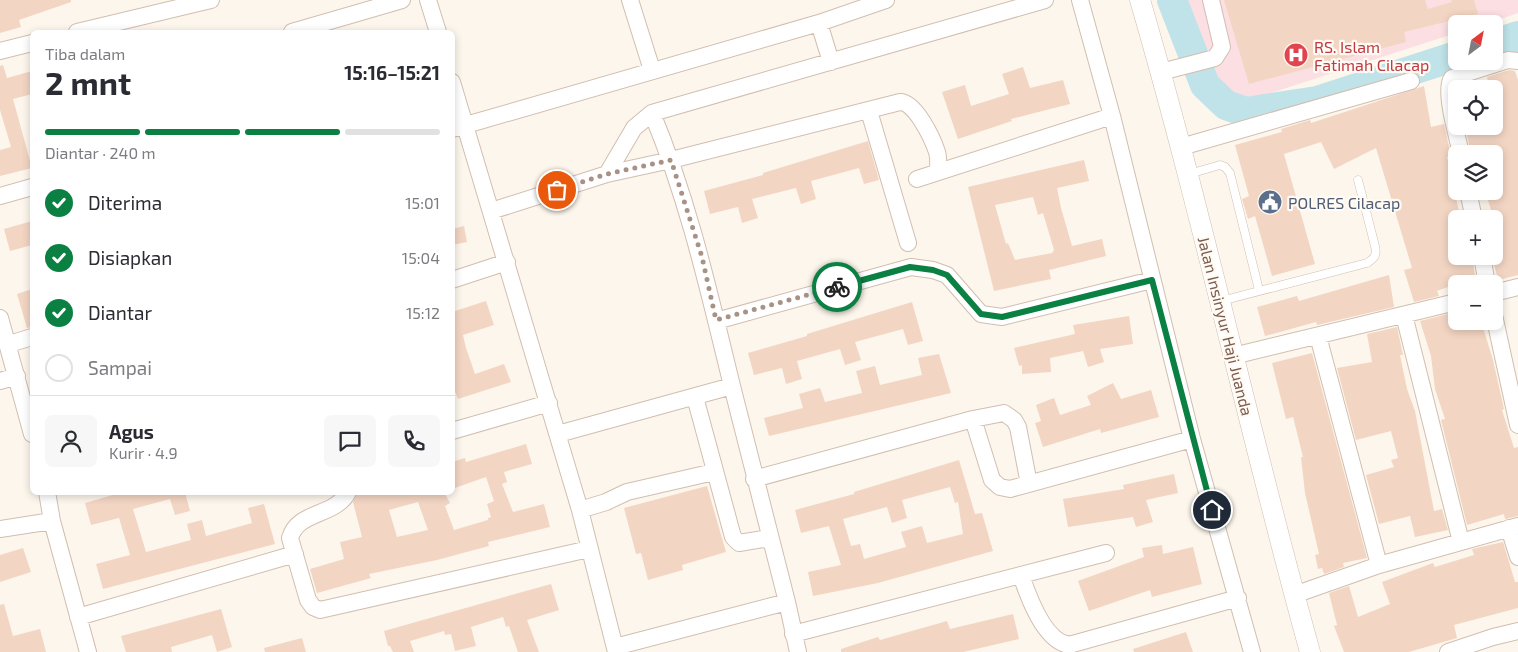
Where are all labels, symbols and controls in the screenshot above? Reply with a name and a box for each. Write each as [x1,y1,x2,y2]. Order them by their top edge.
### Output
north arrow [1448,15,1502,70]
map controls [1448,15,1503,330]
place label: RS. Islam Fatimah Cilacap [1314,37,1429,74]
hospital icon: RS. Islam Fatimah Cilacap [1283,42,1309,68]
text: Tiba dalam [45,44,125,63]
text: 15:16–15:21 [344,61,440,84]
text: 2 mnt [45,63,131,101]
button: locate [1448,80,1503,135]
text: Diantar · 240 m [45,143,156,162]
button: layers [1448,145,1503,200]
pin [536,169,578,211]
icon: bag [543,176,571,204]
icon: check [45,189,73,217]
public building icon: POLRES Cilacap [1257,189,1283,215]
text: Diterima [88,191,162,214]
text: 15:01 [405,193,440,212]
place label: POLRES Cilacap [1288,193,1400,212]
button: + [1448,210,1503,265]
street label: Jalan Insinyur Haji Juanda [1194,234,1257,418]
icon: check [45,244,73,272]
text: Disiapkan [88,246,172,269]
text: 15:04 [402,248,440,267]
courier [812,262,862,312]
icon: bike [823,273,851,301]
button: − [1448,275,1503,330]
icon: check [45,299,73,327]
text: Diantar [88,301,152,324]
text: 15:12 [406,303,440,322]
text: Sampai [88,356,152,379]
button: person [45,415,97,467]
button: chat [324,415,376,467]
button: phone [388,415,440,467]
text: Agus [109,420,154,443]
text: Kurir · 4.9 [109,443,178,462]
pin [1191,489,1233,531]
icon: home [1198,496,1226,524]

